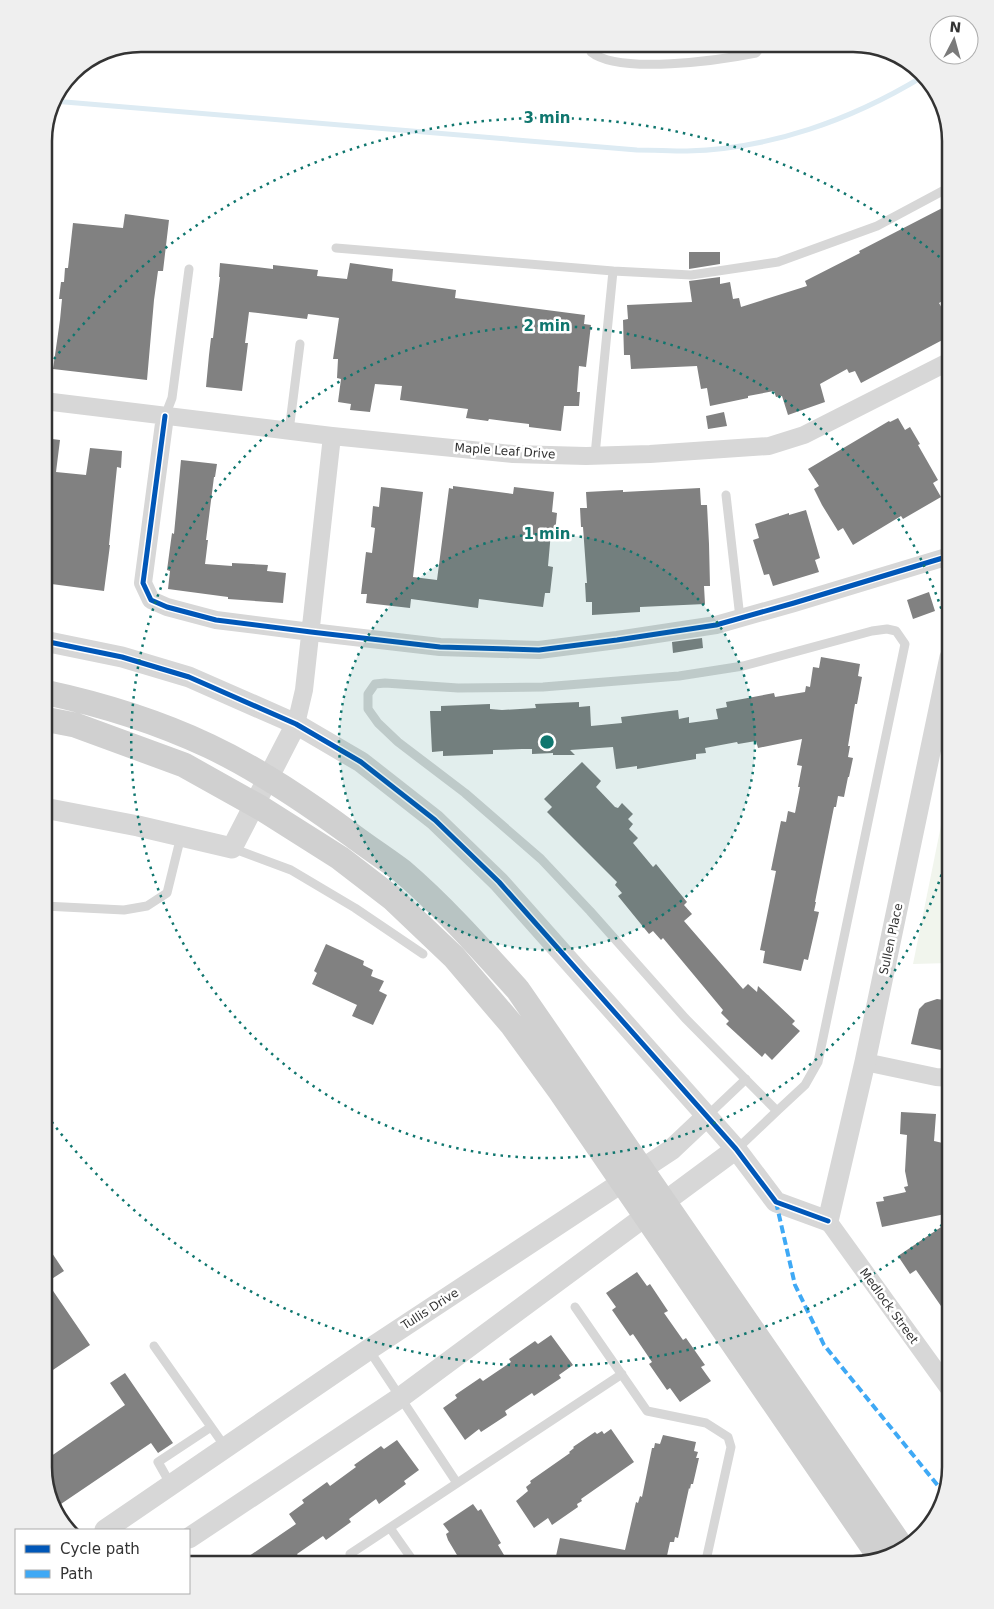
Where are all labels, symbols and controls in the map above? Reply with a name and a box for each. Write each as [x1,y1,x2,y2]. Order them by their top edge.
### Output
north arrow [929,15,979,65]
text: N [949,19,962,36]
text: 3 min [523,109,571,127]
text: 2 min [523,317,571,335]
street label: Maple Leaf Drive [454,440,556,462]
text: 1 min [523,525,571,543]
centre of rings [538,733,556,751]
street label: Sullen Place [877,902,905,976]
street label: Medlock Street [857,1266,921,1347]
street label: Tullis Drive [398,1285,461,1333]
legend [15,1529,190,1594]
text: Cycle path [60,1540,140,1558]
text: Path [60,1565,93,1583]

